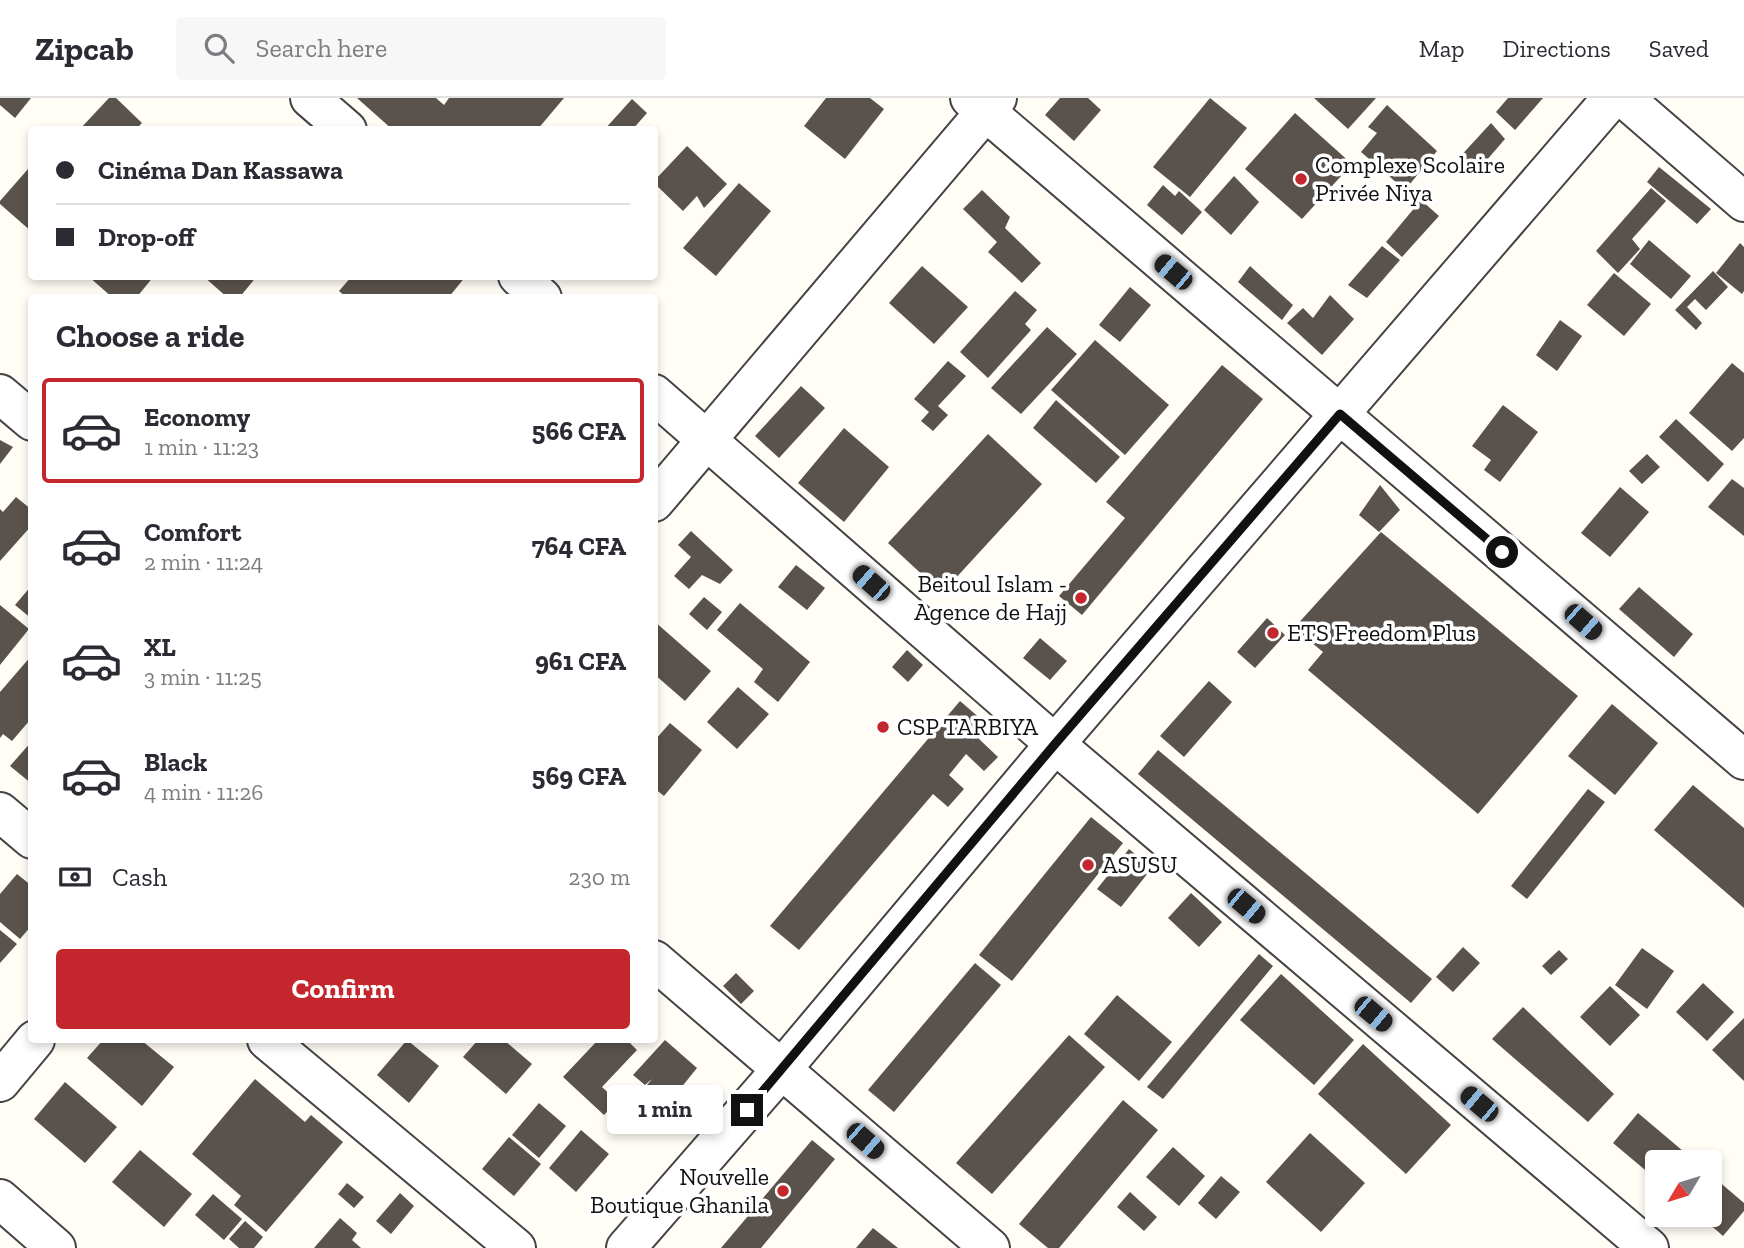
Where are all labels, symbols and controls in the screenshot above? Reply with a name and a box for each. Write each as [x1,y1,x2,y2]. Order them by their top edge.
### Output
search box [176,17,666,80]
text: Zipcab [35,29,134,68]
icon: search [200,29,238,67]
text: Search here [256,32,387,64]
text: Map [1419,34,1465,63]
text: Directions [1503,34,1611,63]
text: Saved [1649,34,1709,63]
place label: Complexe Scolaire Privée Niya [1315,150,1505,207]
text: Cinéma Dan Kassawa [98,154,343,186]
marker: Complexe Scolaire Privée Niya [1293,171,1309,187]
text: Drop-off [98,221,195,253]
car [1151,250,1196,294]
text: Choose a ride [56,317,244,355]
icon: car [60,399,123,462]
text: Economy [144,401,250,433]
text: 566 CFA [532,415,626,447]
text: 1 min · 11:23 [144,433,259,461]
icon: car [60,514,123,577]
text: Comfort [144,516,241,548]
text: 764 CFA [532,530,626,562]
route start [1486,536,1518,568]
text: 2 min · 11:24 [144,548,263,576]
car [849,561,894,605]
place label: Beitoul Islam - Agence de Hajj [914,569,1067,626]
marker: Beitoul Islam - Agence de Hajj [1073,590,1089,606]
car [1561,600,1606,644]
place label: ETS Freedom Plus [1287,618,1476,647]
marker: ETS Freedom Plus [1265,625,1281,641]
icon: car [60,629,123,692]
text: XL [144,631,176,663]
text: 961 CFA [535,645,626,677]
text: 3 min · 11:25 [144,663,262,691]
place label: CSP TARBIYA [897,712,1039,741]
marker: CSP TARBIYA [875,719,891,735]
icon: car [60,744,123,807]
text: Black [144,746,207,778]
text: 569 CFA [532,760,626,792]
text: 4 min · 11:26 [144,778,264,806]
place label: ASUSU [1102,850,1178,879]
marker: ASUSU [1080,857,1096,873]
icon: cash [56,858,94,896]
text: Cash [112,861,167,893]
text: 230 m [569,863,630,891]
car [1224,884,1269,928]
button: Confirm [56,949,630,1029]
car [1351,992,1396,1036]
car [1457,1082,1502,1126]
callout: 1 min [607,1086,722,1134]
route end [731,1094,763,1126]
text: 1 min [638,1095,692,1123]
car [843,1119,888,1163]
north arrow [1645,1150,1722,1227]
map controls [1645,1150,1722,1227]
place label: Nouvelle Boutique Ghanila [590,1162,769,1219]
marker: Nouvelle Boutique Ghanila [775,1183,791,1199]

